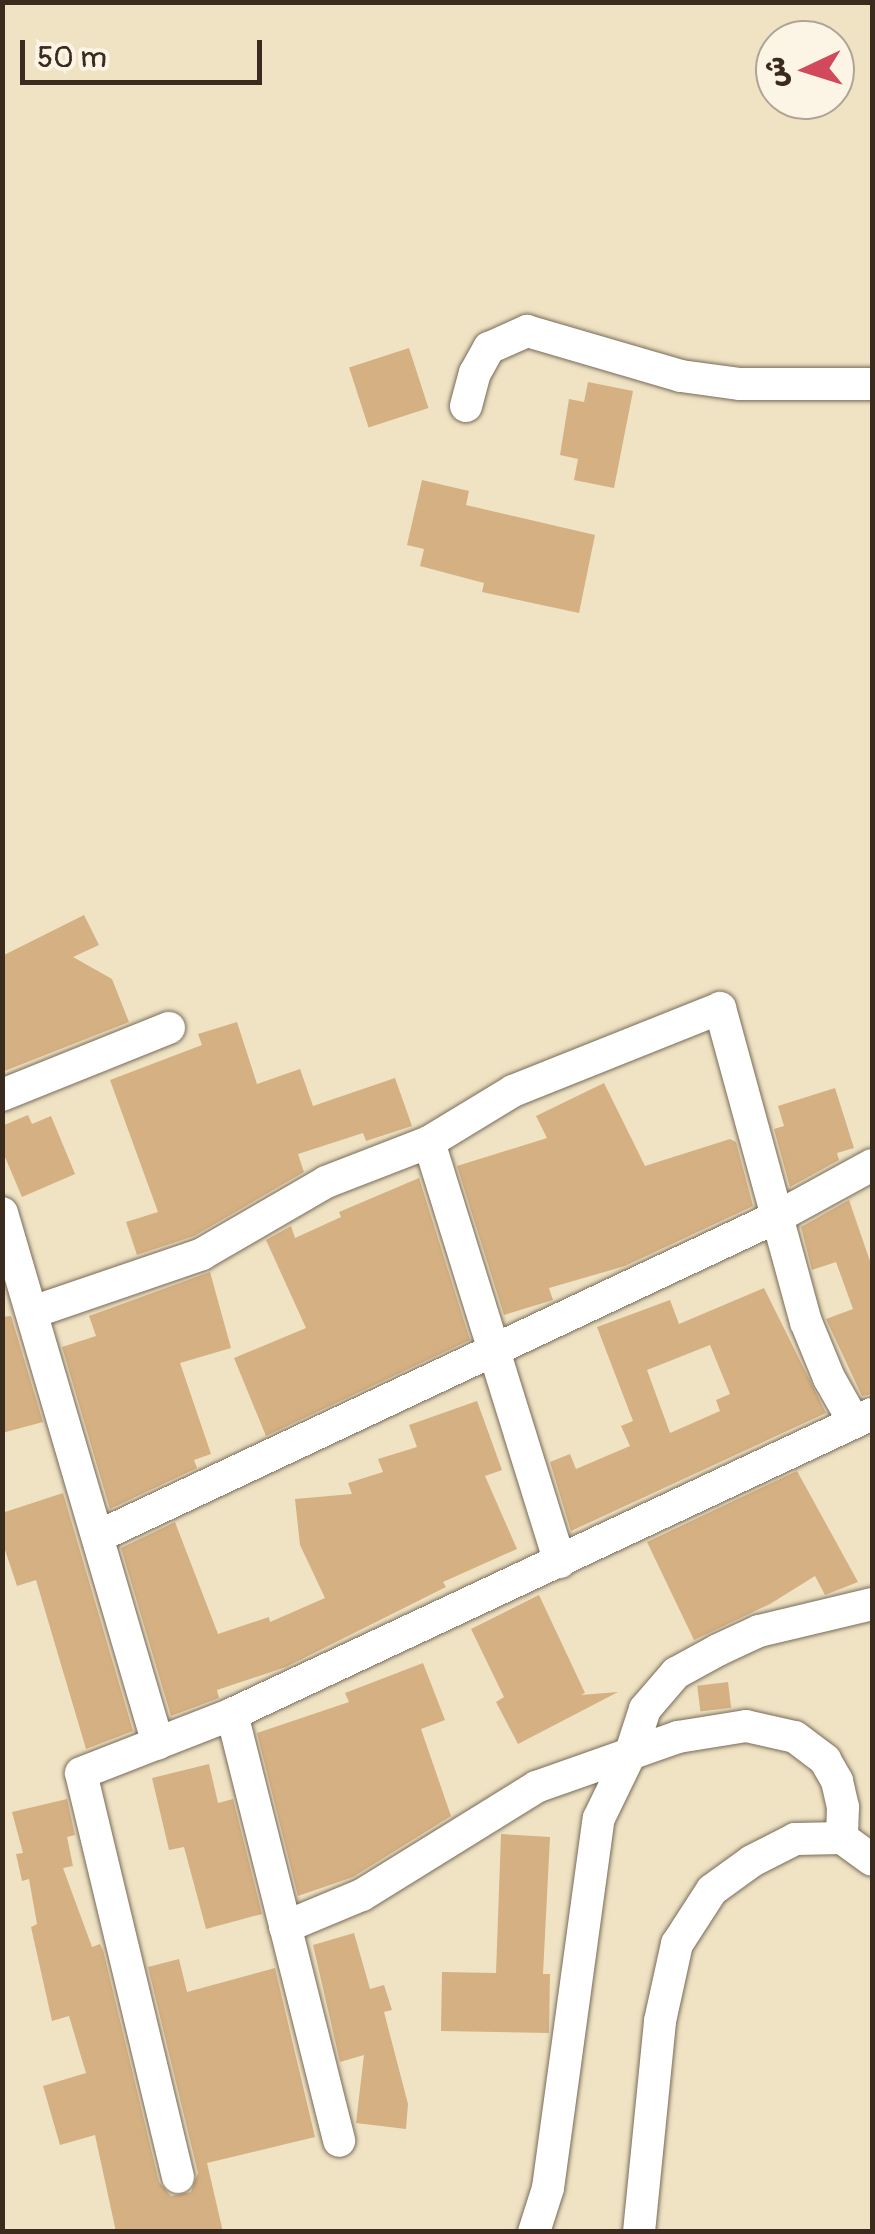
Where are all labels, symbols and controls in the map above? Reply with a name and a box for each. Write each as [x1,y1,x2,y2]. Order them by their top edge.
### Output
scale bar [25,20,268,82]
north arrow [755,20,855,120]
text: 50 m [37,39,107,76]
text: ش [758,55,795,89]

